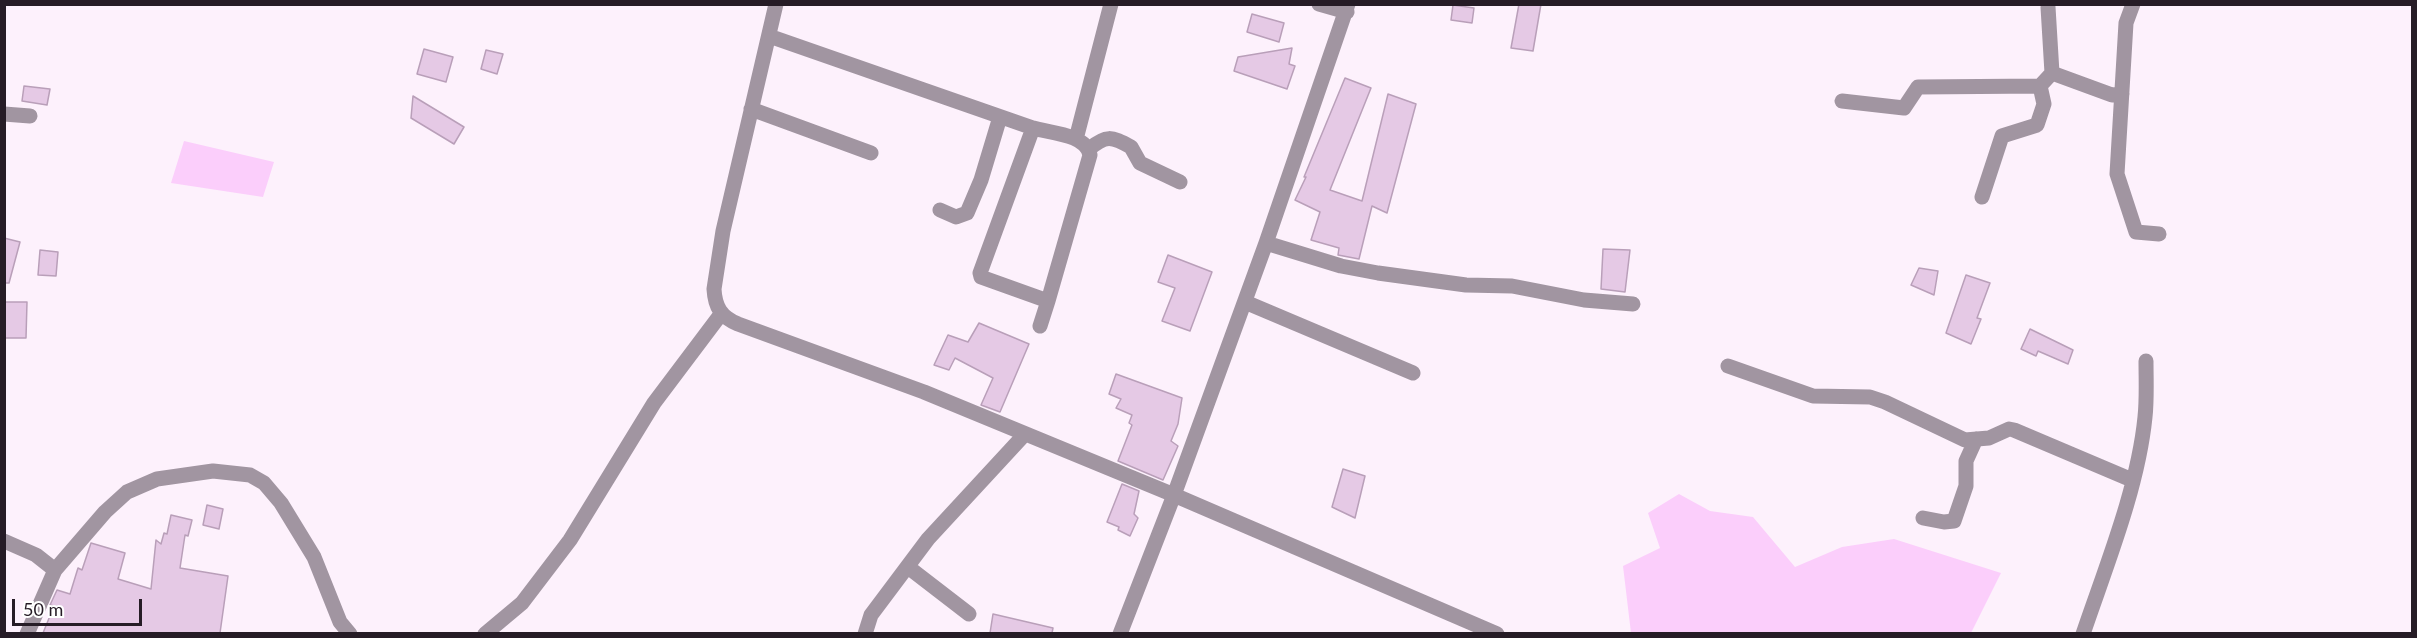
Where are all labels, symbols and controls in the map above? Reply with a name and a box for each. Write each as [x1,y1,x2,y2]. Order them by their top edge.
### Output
scale bar [15,587,146,625]
text: 50 m [23,598,63,620]

